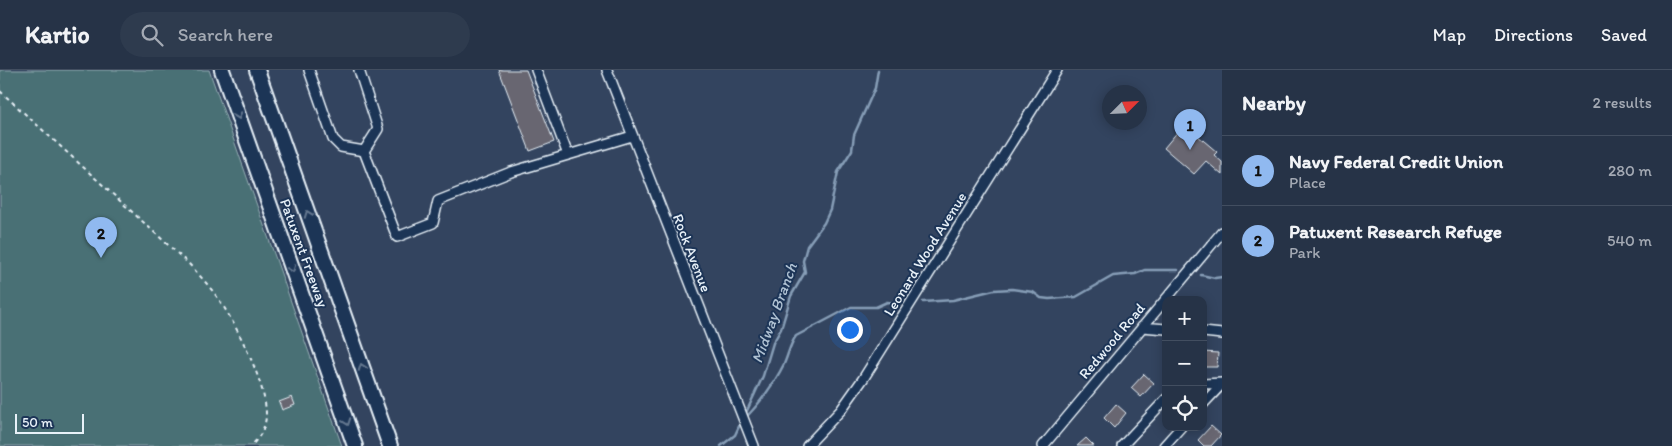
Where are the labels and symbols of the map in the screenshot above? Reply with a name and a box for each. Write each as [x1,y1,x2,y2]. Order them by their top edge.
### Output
north arrow [1102,85,1147,130]
pin: 1 [1174,109,1206,150]
one-way arrow [232,111,242,120]
street label: Leonard Wood Avenue [880,189,970,319]
street label: Patuxent Freeway [276,196,332,310]
one-way arrow [304,210,314,219]
street label: Rock Avenue [669,211,715,295]
pin: 2 [85,217,117,258]
water label: Midway Branch [747,260,801,366]
one-way arrow [286,264,296,273]
street label: Redwood Road [1075,299,1149,383]
your location [837,317,863,343]
one-way arrow [358,363,368,372]
scale bar [15,411,84,434]
one-way arrow [341,418,351,426]

